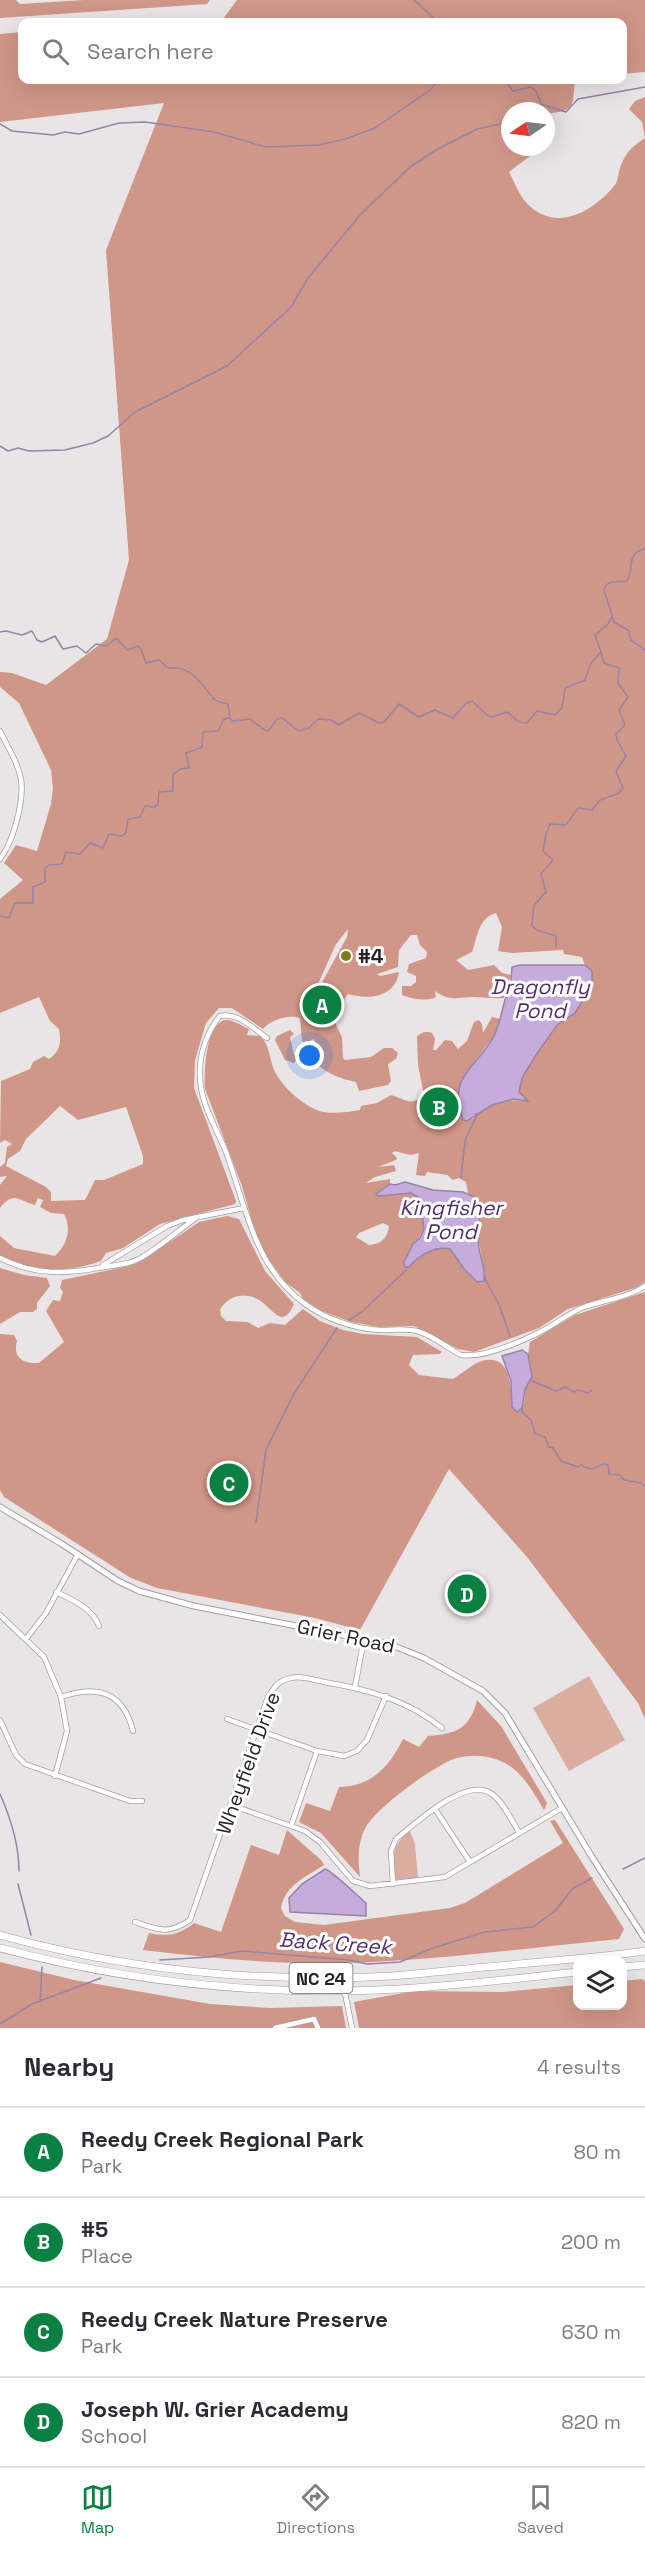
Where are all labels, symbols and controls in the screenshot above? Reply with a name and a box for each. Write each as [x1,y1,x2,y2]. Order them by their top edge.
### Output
search box [18,18,627,84]
icon: search [39,35,72,68]
text: Search here [87,37,214,65]
north arrow [501,102,555,156]
place label: #4 [358,943,384,969]
marker: #4 [339,949,353,963]
water label: Dragonfly Pond [490,973,591,1024]
pin: A [302,982,342,1028]
your location [295,1041,324,1070]
pin: B [420,1084,458,1130]
water label: Kingfisher Pond [400,1194,504,1245]
pin: C [210,1460,248,1506]
pin: D [448,1572,486,1616]
street label: Grier Road [295,1613,397,1659]
street label: Wheyfield Drive [210,1688,286,1838]
water label: Back Creek [278,1926,395,1961]
map controls [573,1956,627,2010]
button: layers [573,1956,627,2010]
road number: NC 24 [290,1963,352,1993]
text: Nearby [24,2050,114,2084]
text: 4 results [537,2054,621,2080]
text: Reedy Creek Regional Park [81,2125,364,2153]
text: A [37,2139,50,2165]
text: 80 m [573,2139,621,2165]
text: Park [81,2153,123,2179]
text: #5 [81,2215,108,2243]
text: B [37,2229,50,2255]
text: 200 m [561,2229,621,2255]
text: Place [81,2243,133,2269]
text: Reedy Creek Nature Preserve [81,2305,388,2333]
text: C [37,2319,50,2345]
text: 630 m [562,2319,621,2345]
text: Park [81,2333,123,2359]
text: Joseph W. Grier Academy [81,2395,349,2423]
text: D [37,2409,50,2435]
text: 820 m [561,2409,621,2435]
text: School [81,2423,147,2449]
tab: Map [81,2481,114,2538]
tab: Directions [277,2481,355,2538]
tab: Saved [517,2481,564,2538]

